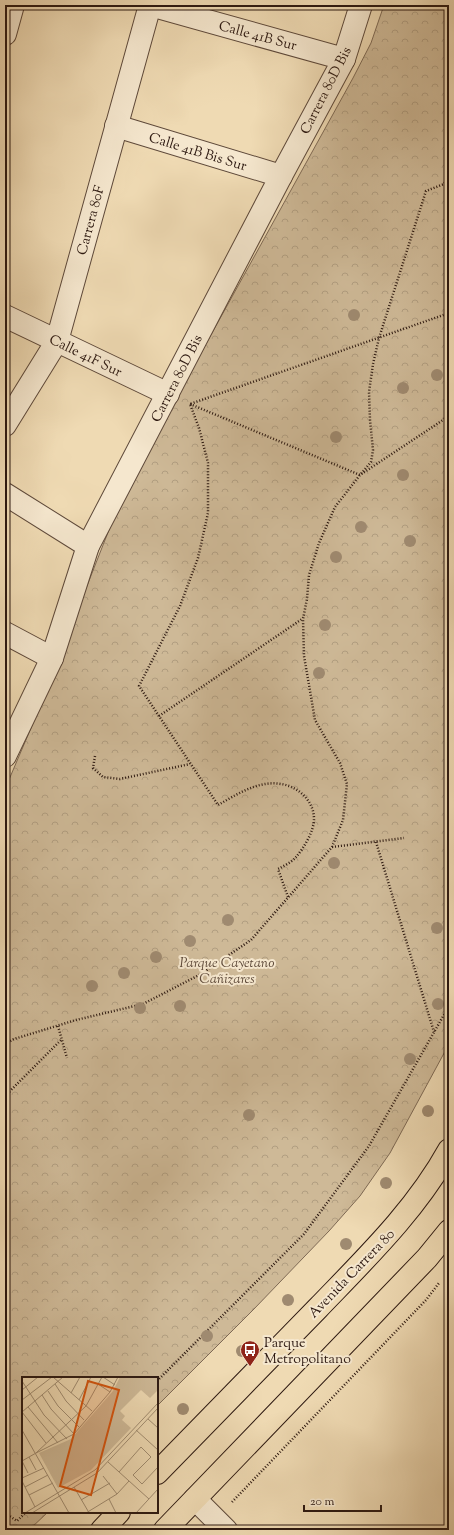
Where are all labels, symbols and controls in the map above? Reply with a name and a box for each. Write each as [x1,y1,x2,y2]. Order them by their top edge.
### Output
street label: Calle 41B Sur [216,17,299,57]
street label: Carrera 80D Bis [296,44,357,138]
street label: Calle 41B Bis Sur [146,129,249,177]
street label: Carrera 80F [73,183,111,258]
street label: Calle 41F Sur [45,331,126,383]
street label: Carrera 80D Bis [147,332,208,426]
park label: Parque Cayetano Cañizares [180,954,274,990]
street label: Avenida Carrera 80 [305,1225,400,1323]
place label: Parque Metropolitano [264,1334,351,1370]
bus stop icon: Parque Metropolitano [239,1339,261,1367]
inset map [22,1377,158,1513]
scale bar [304,1487,381,1513]
text: 20 m [310,1493,335,1511]

